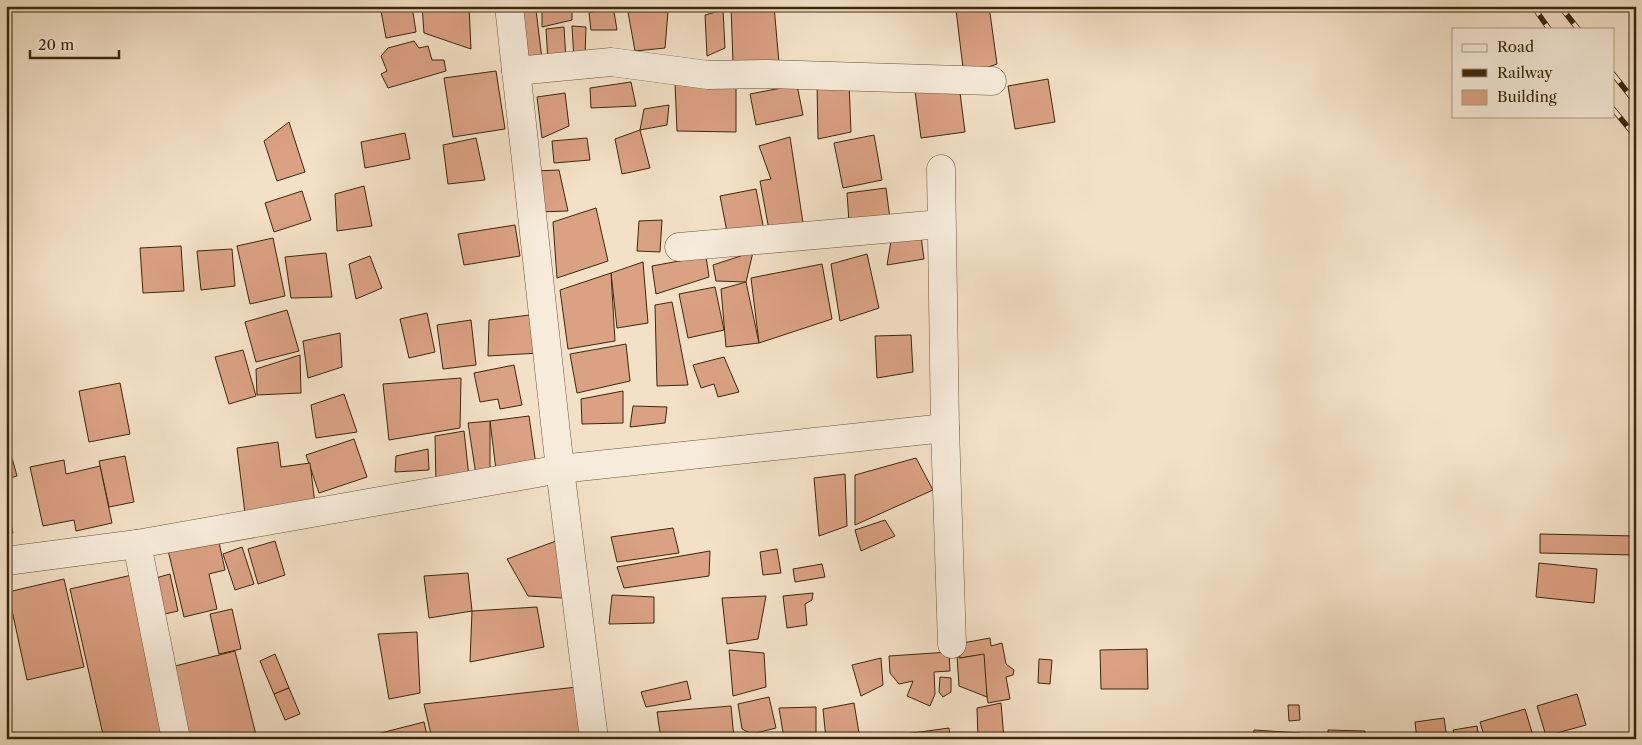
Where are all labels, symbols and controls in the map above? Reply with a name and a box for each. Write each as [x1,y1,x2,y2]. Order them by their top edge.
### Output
scale bar [30,28,119,60]
legend [1452,28,1614,118]
text: 20 m [38,35,74,54]
text: Road [1497,37,1534,56]
text: Railway [1497,63,1553,82]
text: Building [1497,87,1557,106]

